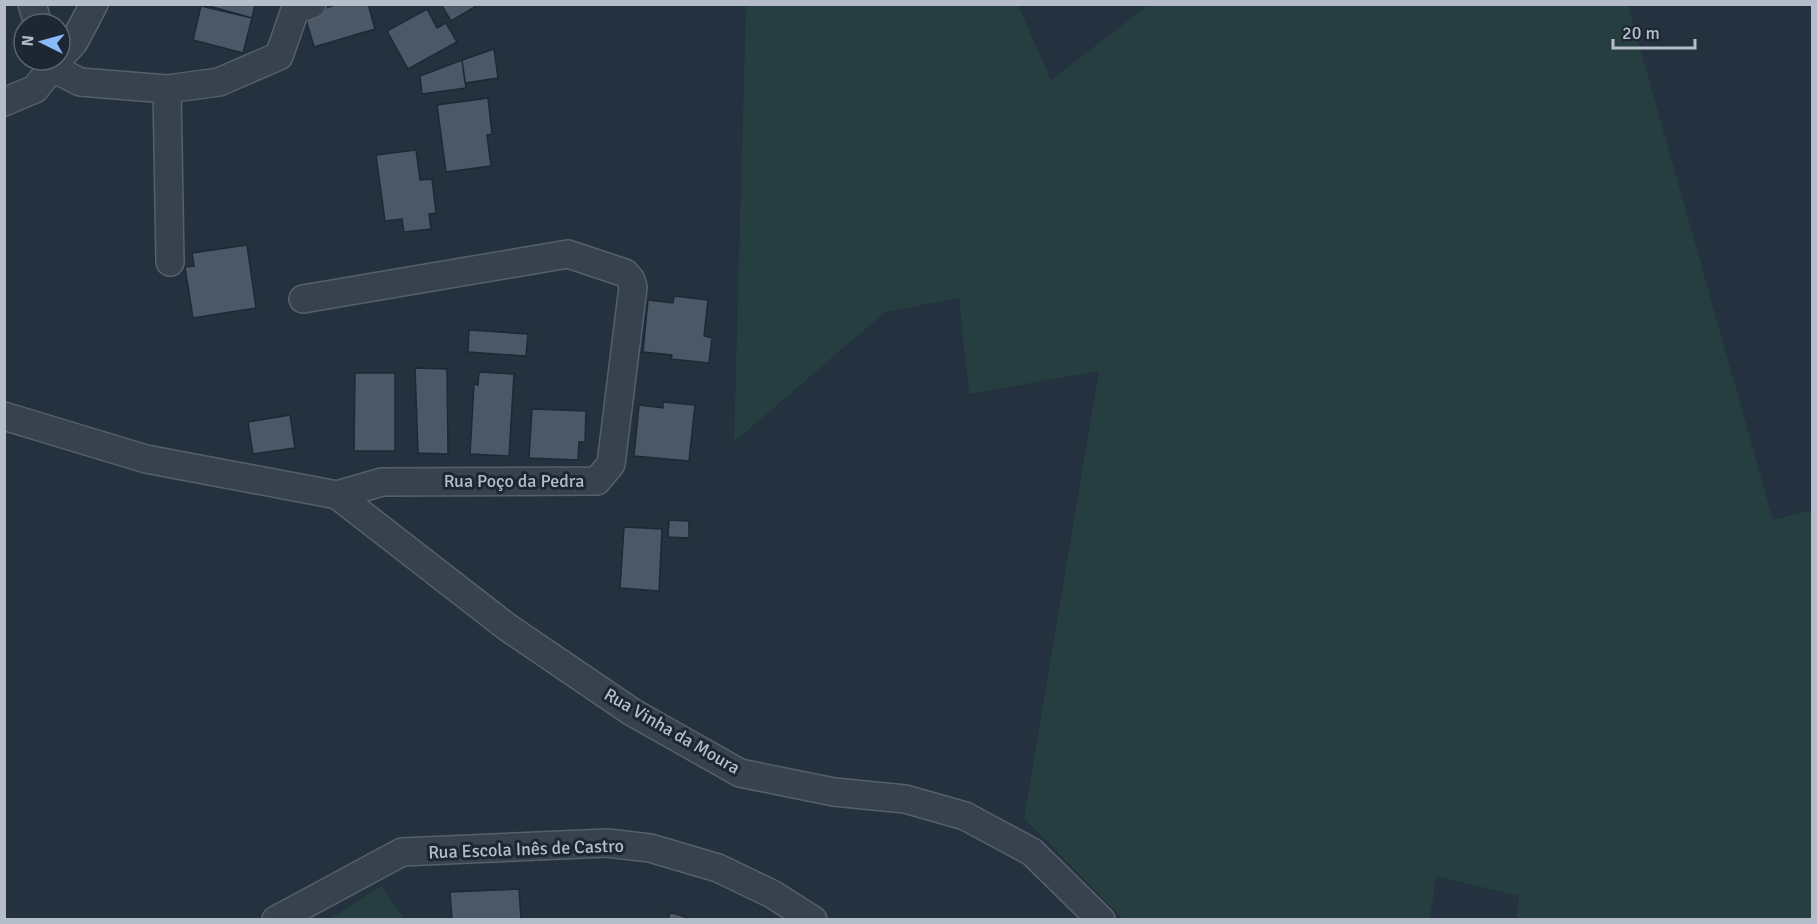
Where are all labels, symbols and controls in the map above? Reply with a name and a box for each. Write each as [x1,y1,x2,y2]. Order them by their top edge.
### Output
north arrow [12,12,72,72]
scale bar [1613,12,1696,50]
text: 20 m [1622,22,1660,44]
text: N [18,34,39,47]
street label: Rua Poço da Pedra [444,470,584,492]
street label: Rua Vinha da Moura [600,683,744,779]
street label: Rua Escola Inês de Castro [428,835,624,863]

